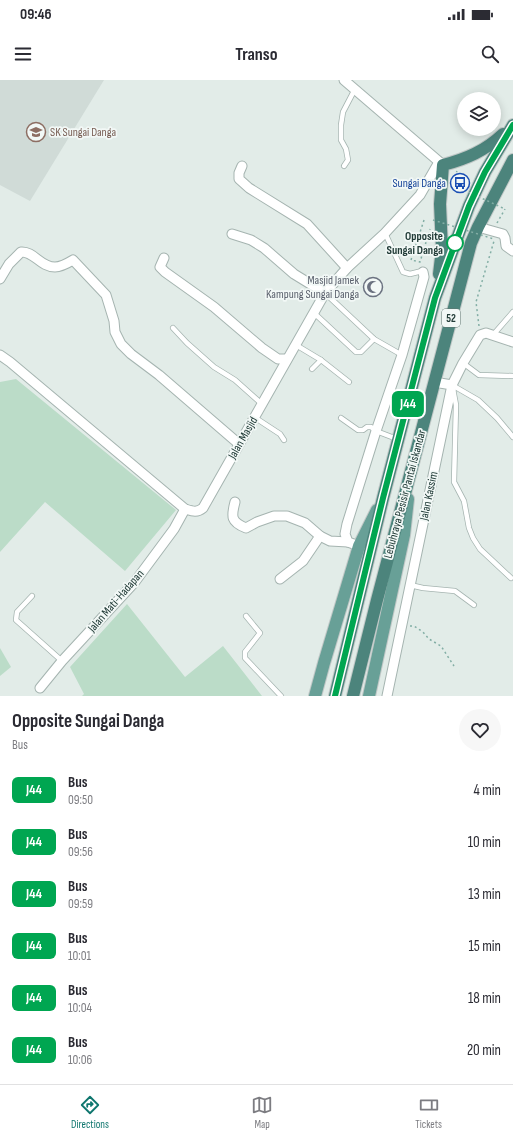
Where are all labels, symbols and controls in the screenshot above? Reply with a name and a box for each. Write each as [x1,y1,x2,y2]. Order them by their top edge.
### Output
text: 09:46 [20,5,52,24]
icon: menu [12,43,34,65]
icon: search [479,43,501,65]
text: Transo [235,44,278,65]
map controls [457,92,501,136]
button: layers [457,92,501,136]
school or university icon: SK Sungai Danga [25,121,47,143]
place label: SK Sungai Danga [50,125,116,140]
bus stop icon: Sungai Danga [449,172,471,194]
place label: Sungai Danga [392,176,446,191]
place label: Opposite Sungai Danga [387,229,443,258]
marker: Opposite Sungai Danga [446,234,464,252]
place label: Masjid Jamek Kampung Sungai Danga [266,273,359,302]
mosque icon: Masjid Jamek Kampung Sungai Danga [362,276,384,298]
road number: 52 [442,309,460,327]
line badge: J44 [385,391,431,417]
text: J44 [400,395,416,412]
street label: Jalan Masjid [224,414,261,463]
street label: Lebuhraya Pesisir Pantai Iskandar [381,427,430,560]
street label: Jalan Kassim [416,470,442,523]
street label: Jalan Mati-Hadapan [84,567,147,636]
button: heart [459,709,501,751]
text: Opposite Sungai Danga [12,710,164,733]
text: Bus [12,737,28,753]
text: Bus [68,773,87,792]
text: J44 [26,781,42,798]
text: 4 min [474,781,501,800]
text: 09:50 [68,792,93,808]
text: Bus [68,825,87,844]
text: J44 [26,833,42,850]
text: 10 min [468,833,501,852]
text: 09:56 [68,844,93,860]
text: Bus [68,877,87,896]
text: J44 [26,885,42,902]
text: 13 min [468,885,501,904]
text: 09:59 [68,896,93,912]
text: Bus [68,929,87,948]
text: J44 [26,937,42,954]
text: 15 min [469,937,501,956]
text: 10:01 [68,948,91,964]
text: Bus [68,981,87,1000]
text: J44 [26,989,42,1006]
text: 18 min [468,989,501,1008]
text: 10:04 [68,1000,92,1016]
text: Bus [68,1033,87,1052]
text: J44 [26,1041,42,1058]
text: 20 min [467,1041,501,1060]
text: 10:06 [68,1052,92,1068]
tab: Directions [71,1094,109,1131]
tab: Map [251,1094,273,1131]
tab: Tickets [415,1094,442,1131]

